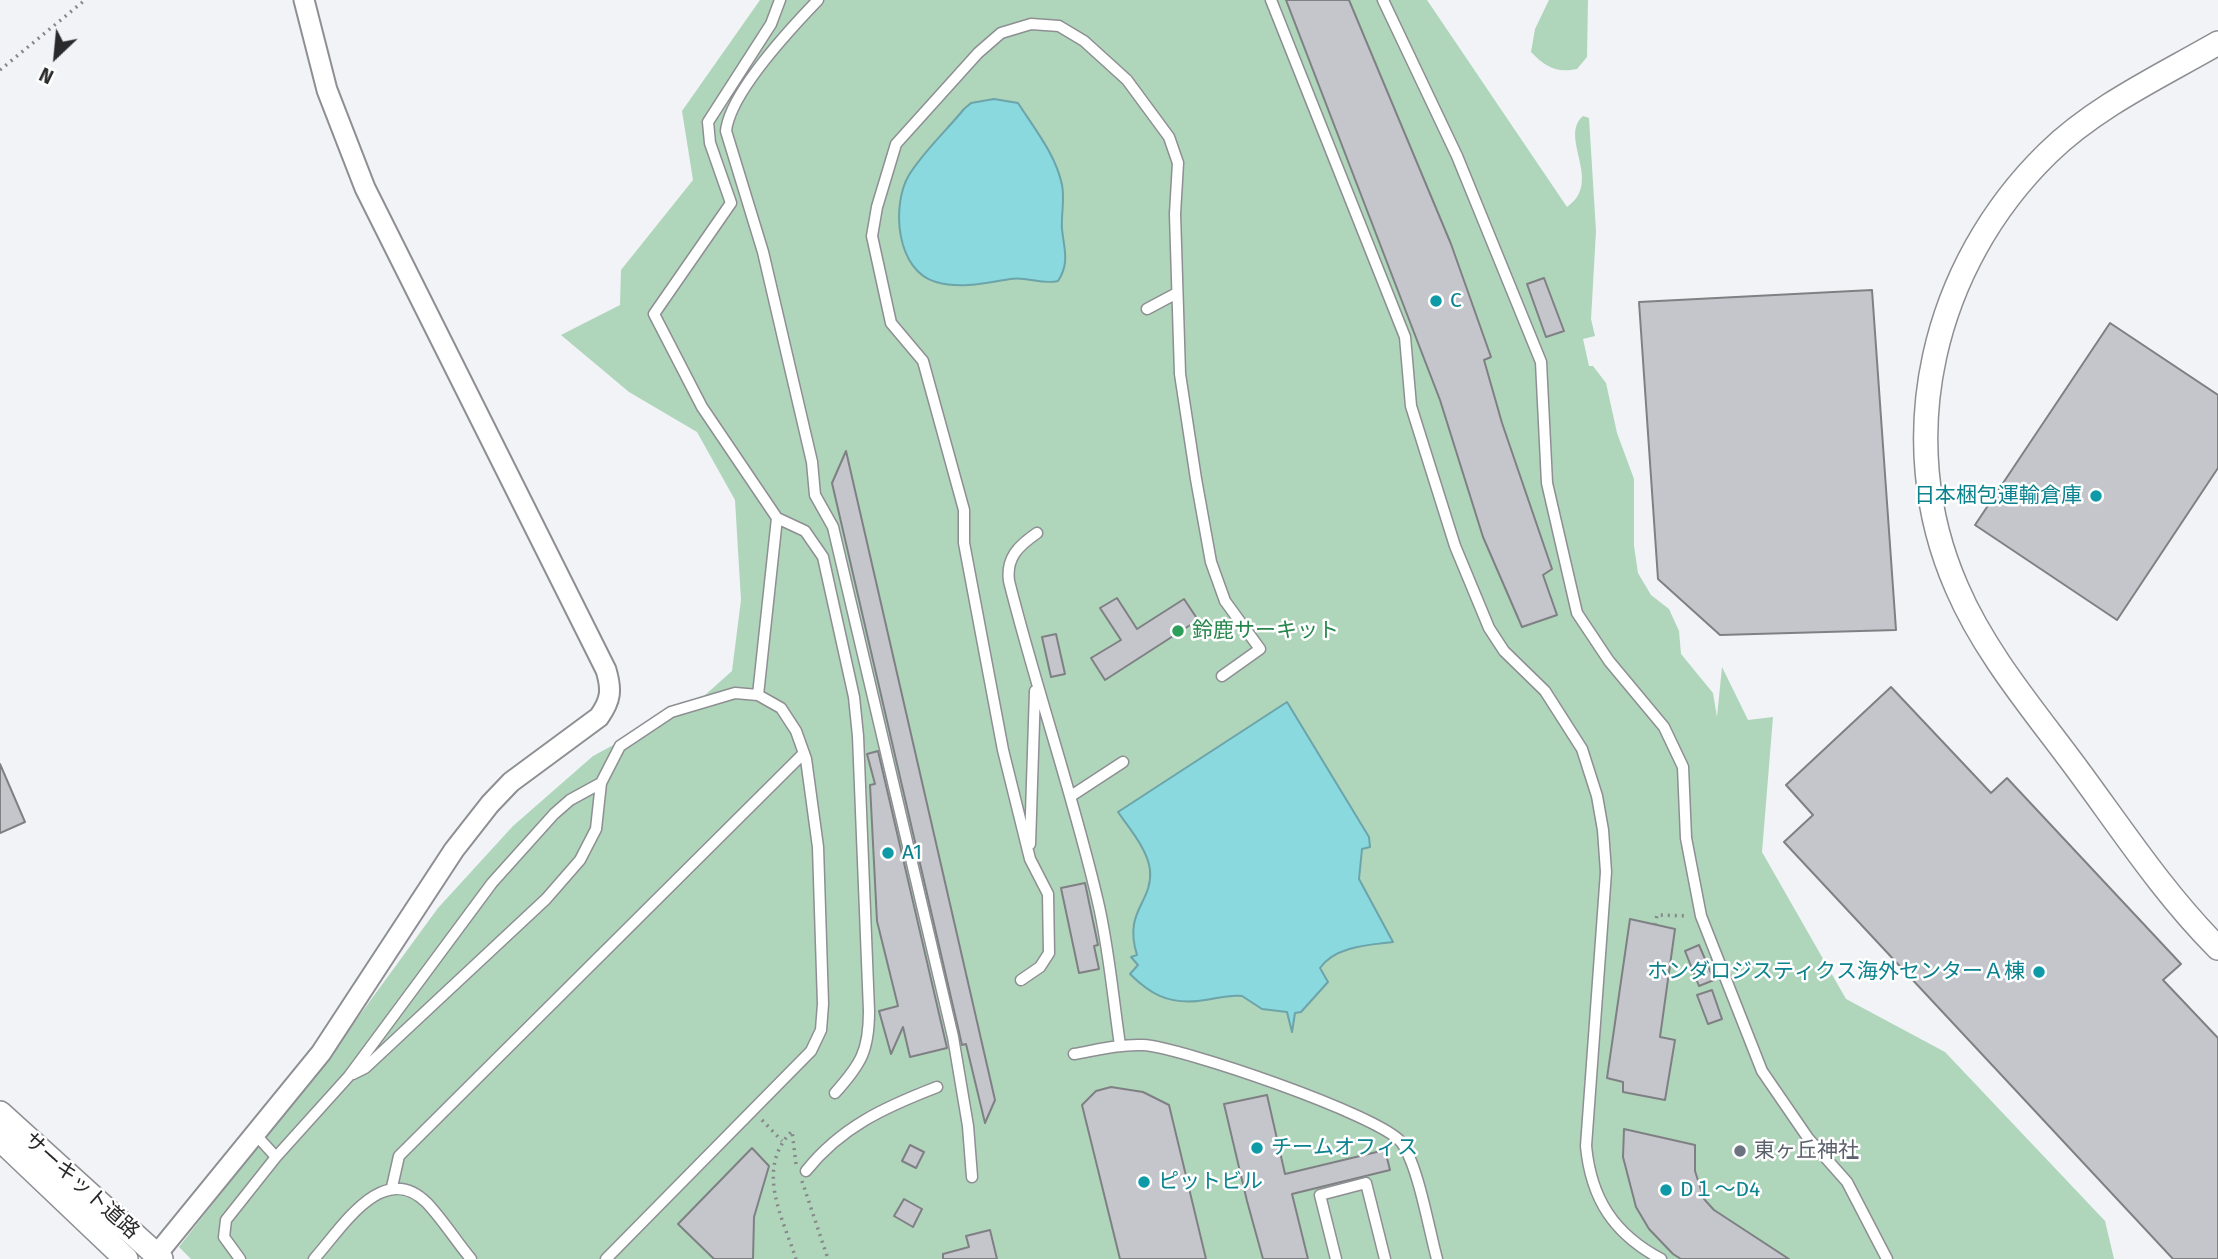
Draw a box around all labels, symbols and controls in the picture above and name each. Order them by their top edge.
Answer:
north arrow [21,21,91,91]
text: N [36,62,57,88]
place label: C [1450,288,1462,314]
marker: C [1428,293,1444,309]
place label: 日本梱包運輸倉庫 [1914,483,2082,509]
marker: 日本梱包運輸倉庫 [2088,488,2104,504]
place label: 鈴鹿サーキット [1192,618,1339,644]
marker: 鈴鹿サーキット [1170,623,1186,639]
place label: A1 [902,840,922,866]
marker: A1 [880,845,896,861]
place label: ホンダロジスティクス海外センターＡ棟 [1647,959,2025,985]
marker: ホンダロジスティクス海外センターＡ棟 [2031,964,2047,980]
street label: サーキット道路 [18,1127,144,1245]
place label: チームオフィス [1271,1135,1418,1161]
place label: 東ヶ丘神社 [1754,1138,1859,1164]
marker: チームオフィス [1249,1140,1265,1156]
marker: 東ヶ丘神社 [1732,1143,1748,1159]
place label: ピットビル [1158,1169,1263,1195]
marker: ピットビル [1136,1174,1152,1190]
place label: D１～D4 [1680,1177,1760,1203]
marker: D１～D4 [1658,1182,1674,1198]

